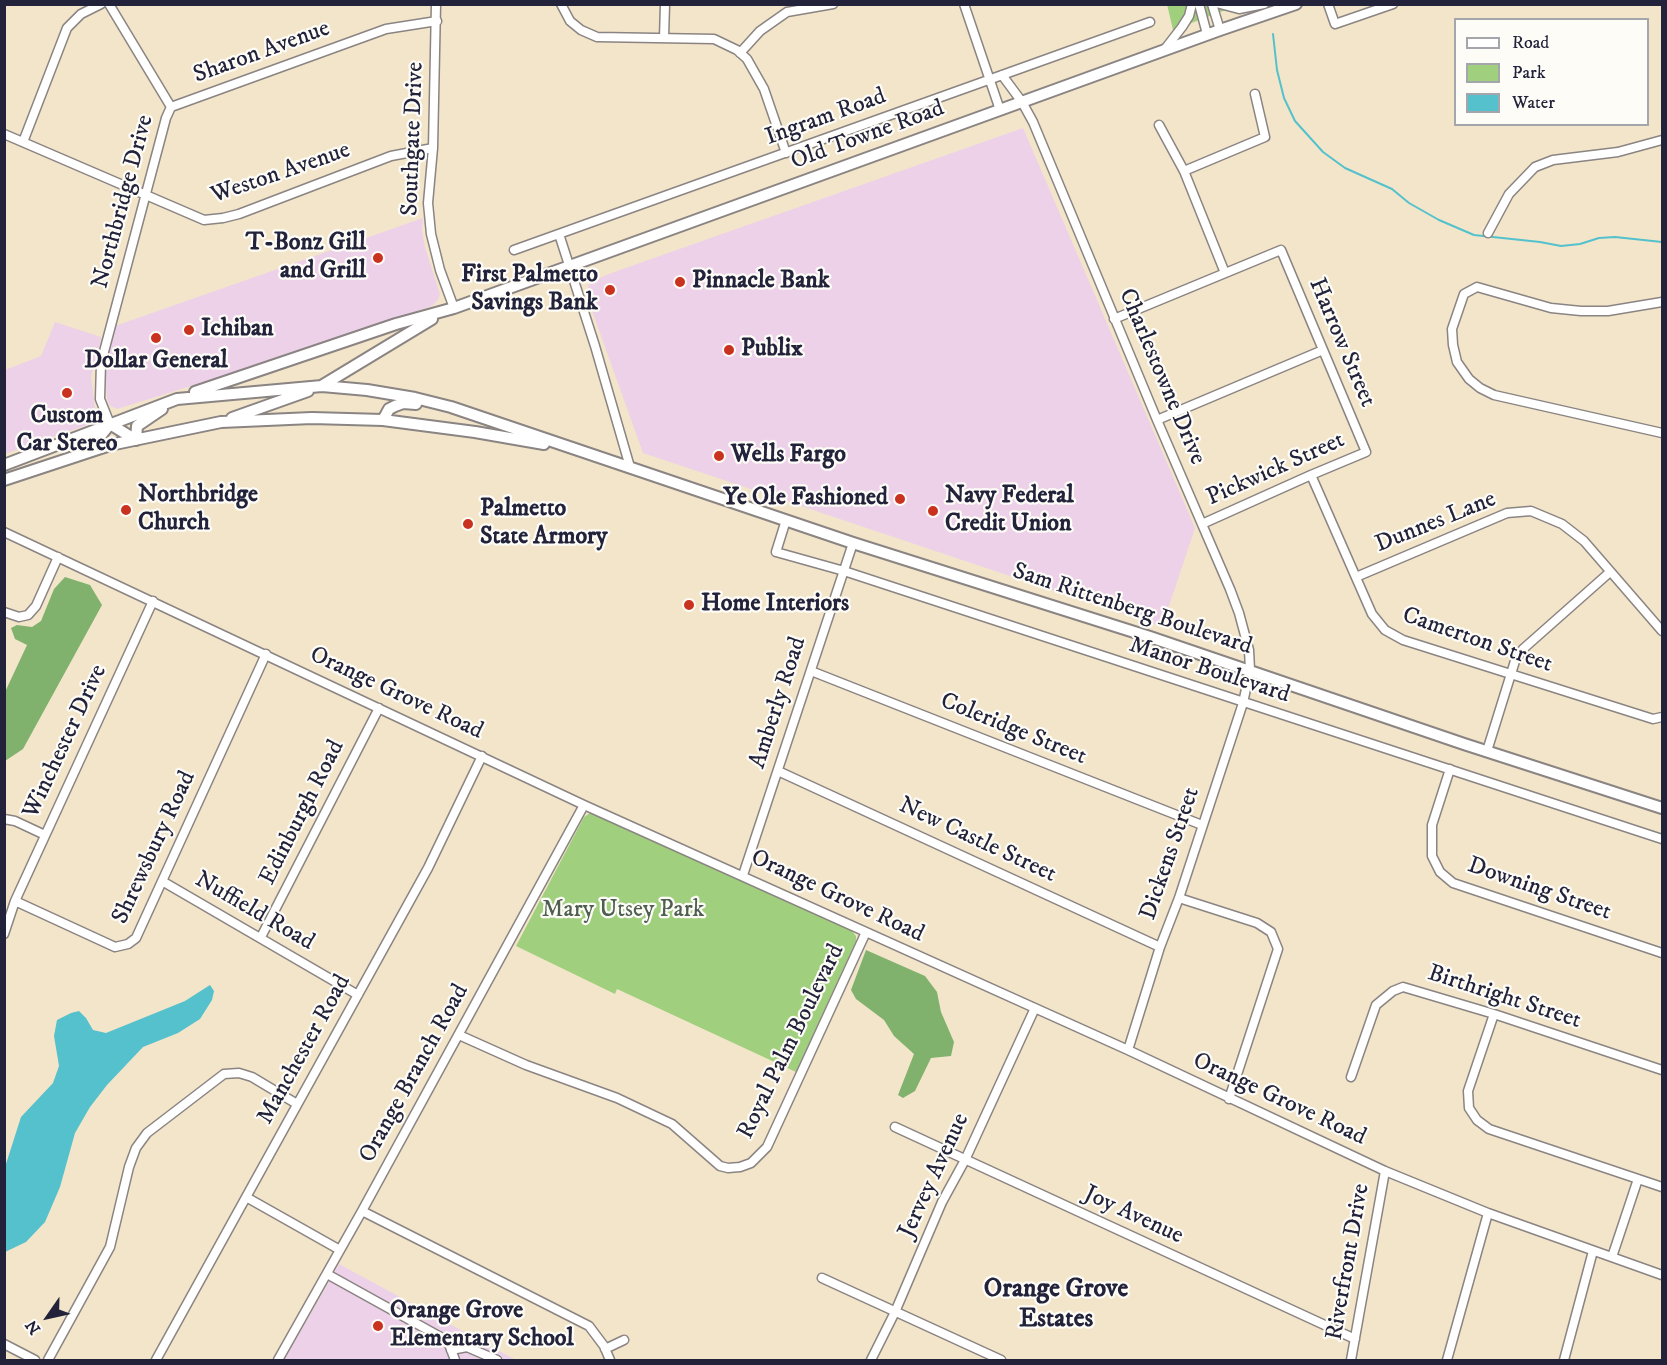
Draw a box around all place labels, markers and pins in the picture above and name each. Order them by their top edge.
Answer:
place label: T-Bonz Gill and Grill [246,230,366,286]
marker: T-Bonz Gill and Grill [371,251,385,265]
place label: First Palmetto Savings Bank [461,262,598,318]
place label: Pinnacle Bank [692,268,830,296]
marker: Pinnacle Bank [673,275,687,289]
marker: First Palmetto Savings Bank [603,283,617,297]
place label: Ichiban [201,316,274,344]
marker: Ichiban [182,323,196,337]
marker: Dollar General [149,331,163,345]
place label: Publix [741,336,803,364]
marker: Publix [722,343,736,357]
place label: Dollar General [84,348,228,376]
marker: Custom Car Stereo [60,386,74,400]
place label: Custom Car Stereo [17,403,117,459]
place label: Wells Fargo [731,442,846,470]
marker: Wells Fargo [712,449,726,463]
place label: Northbridge Church [138,482,258,538]
place label: Navy Federal Credit Union [945,483,1074,539]
place label: Ye Ole Fashioned [723,485,888,513]
marker: Ye Ole Fashioned [893,492,907,506]
place label: Palmetto State Armory [480,496,607,552]
marker: Northbridge Church [119,503,133,517]
marker: Navy Federal Credit Union [926,504,940,518]
marker: Palmetto State Armory [461,517,475,531]
place label: Home Interiors [701,591,849,619]
marker: Home Interiors [682,598,696,612]
place label: Orange Grove Elementary School [390,1298,574,1354]
marker: Orange Grove Elementary School [371,1319,385,1333]

